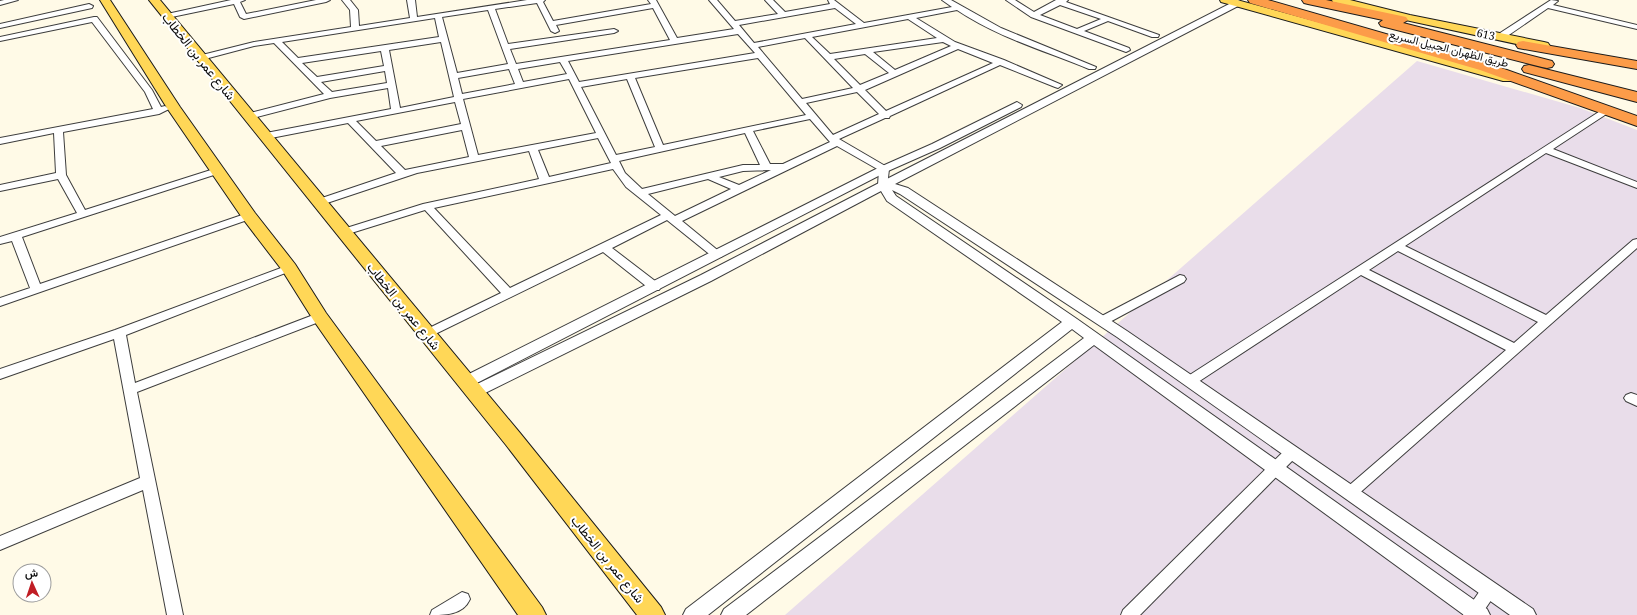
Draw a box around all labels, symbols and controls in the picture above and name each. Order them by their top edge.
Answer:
street label: شارع عمر بن الخطاب [157,8,240,104]
street label: 613 [1475,25,1497,43]
street label: طريق الظهران الجبيل السريع [1387,26,1510,71]
street label: شارع عمر بن الخطاب [362,258,445,354]
street label: شارع عمر بن الخطاب [566,511,649,607]
north arrow [12,563,52,603]
text: ش [24,565,38,580]

